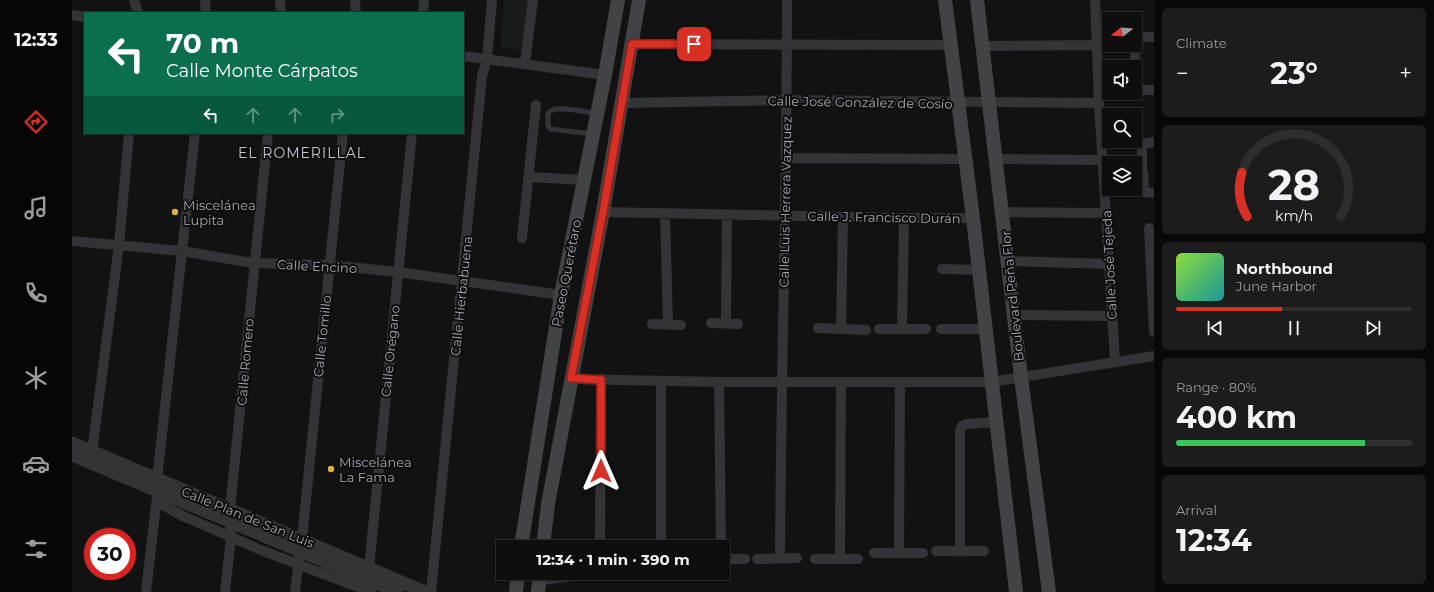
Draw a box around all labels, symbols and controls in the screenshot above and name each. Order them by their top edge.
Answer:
north arrow [1102,12,1142,52]
map controls [1102,12,1142,196]
text: 70 m [166,26,239,60]
pin [677,27,711,61]
icon: left [100,28,152,80]
text: 12:33 [14,29,58,51]
icon: arrive [683,33,705,55]
text: Climate [1176,35,1227,51]
text: 23° [1270,55,1318,92]
text: Calle Monte Cárpatos [166,60,358,82]
button: sound [1102,60,1142,100]
text: − [1176,60,1189,87]
text: + [1399,60,1412,87]
street label: Calle José González de Cosío [767,92,953,112]
icon: left [200,104,222,126]
icon: ahead [242,104,264,126]
icon: ahead [284,104,306,126]
icon: right [326,104,348,126]
icon: directions [22,108,50,136]
button: search [1102,108,1142,148]
street label: Calle Luis Herrera Vazquez [776,116,794,288]
district label: EL ROMERILLAL [238,144,366,162]
button: layers [1102,156,1142,196]
text: 28 [1268,160,1320,210]
icon: music [22,194,50,222]
place label: Miscelánea Lupita [183,197,256,228]
marker: Miscelánea Lupita [170,207,180,217]
text: km/h [1275,207,1313,225]
street label: Calle J. Francisco Durán [807,208,961,226]
street label: Calle José Tejeda [1098,210,1120,320]
street label: Paseo Querétaro [548,218,584,328]
street label: Boulevard Peña Flor [997,230,1027,362]
street label: Calle Hierbabuena [447,235,475,357]
street label: Calle Encino [277,256,357,276]
text: Northbound [1236,259,1333,278]
text: June Harbor [1236,278,1317,294]
icon: phone [22,279,50,307]
street label: Calle Tomillo [310,294,334,378]
street label: Calle Orégano [377,304,403,398]
icon: previous [1204,317,1226,339]
icon: pause [1283,317,1305,339]
icon: next [1362,317,1384,339]
street label: Calle Romero [233,318,257,406]
icon: climate [22,364,50,392]
text: Range · 80% [1176,379,1256,395]
text: 400 km [1176,399,1297,436]
icon: car [22,450,50,478]
position arrow [580,450,622,492]
place label: Miscelánea La Fama [339,454,412,485]
marker: Miscelánea La Fama [326,464,336,474]
street label: Calle Plan de San Luis [179,483,317,551]
text: Arrival [1176,502,1217,518]
text: 12:34 [1176,522,1252,559]
speed limit sign: 30 [84,528,136,580]
icon: filters [22,535,50,563]
text: 12:34 · 1 min · 390 m [536,550,690,569]

